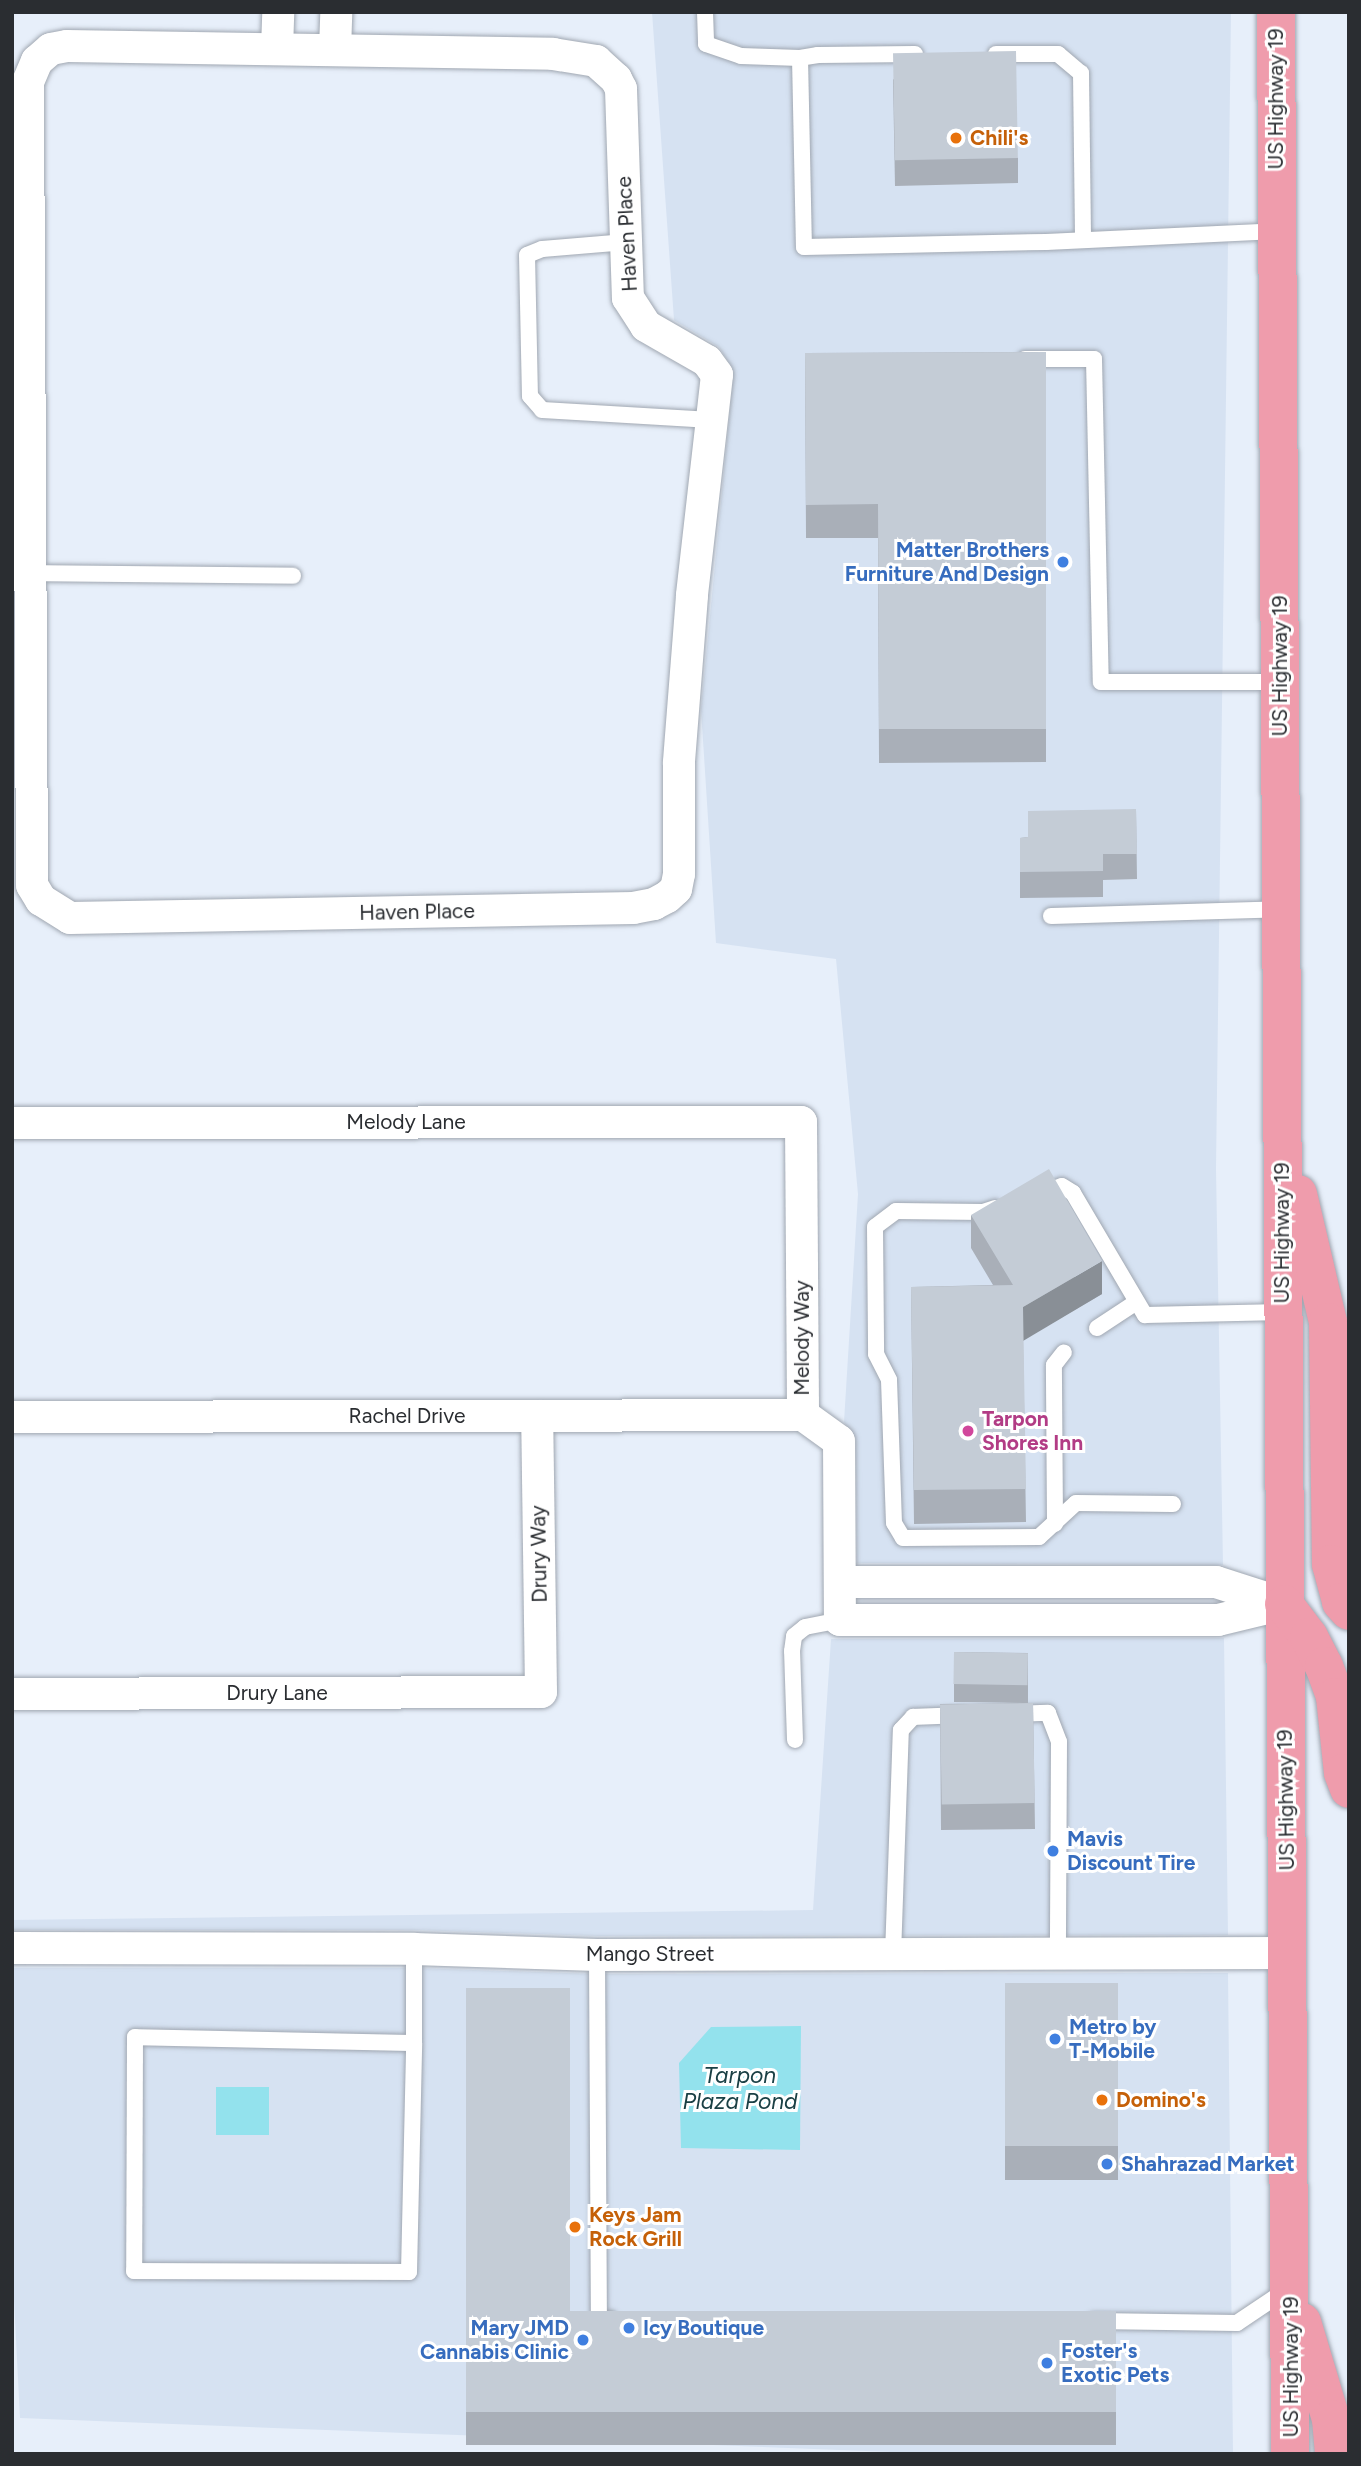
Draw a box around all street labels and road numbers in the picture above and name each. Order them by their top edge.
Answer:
street label: US Highway 19 [1263,28,1289,170]
street label: Haven Place [611,176,643,292]
street label: US Highway 19 [1267,595,1293,737]
street label: Haven Place [359,898,475,926]
street label: Melody Lane [346,1109,466,1135]
street label: US Highway 19 [1269,1162,1295,1304]
street label: Melody Way [789,1280,815,1396]
street label: Rachel Drive [349,1403,465,1429]
street label: Drury Way [526,1505,552,1603]
street label: Drury Lane [226,1680,328,1706]
street label: US Highway 19 [1272,1729,1300,1871]
street label: Mango Street [586,1941,714,1967]
street label: US Highway 19 [1278,2296,1304,2438]

